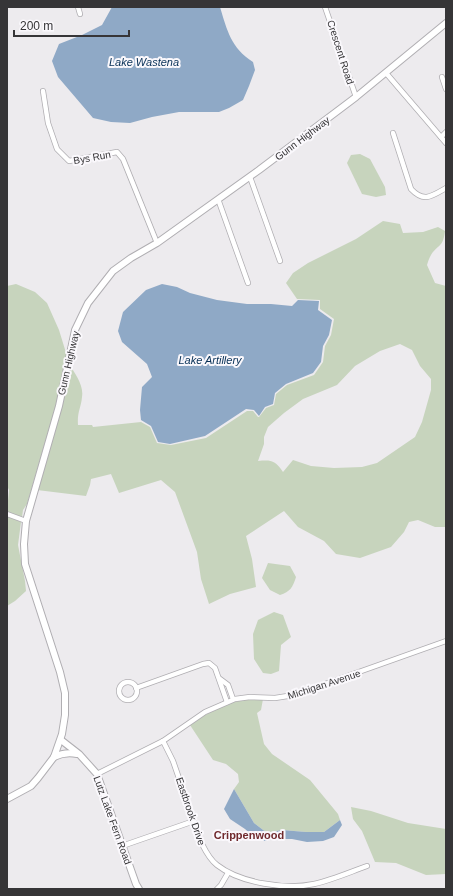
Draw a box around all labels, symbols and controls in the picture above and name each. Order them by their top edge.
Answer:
scale bar [14,12,129,38]
text: 200 m [20,19,53,33]
street label: Crescent Road [325,19,356,86]
water label: Lake Wastena [109,56,179,68]
street label: Gunn Highway [273,114,332,163]
street label: Bys Run [73,149,112,166]
street label: Gunn Highway [56,330,81,396]
water label: Lake Artillery [178,354,243,366]
street label: Michigan Avenue [286,667,362,701]
street label: Lutz Lake Fern Road [91,774,134,866]
street label: Eastbrook Drive [174,776,207,847]
district label: Crippenwood [214,829,284,841]

